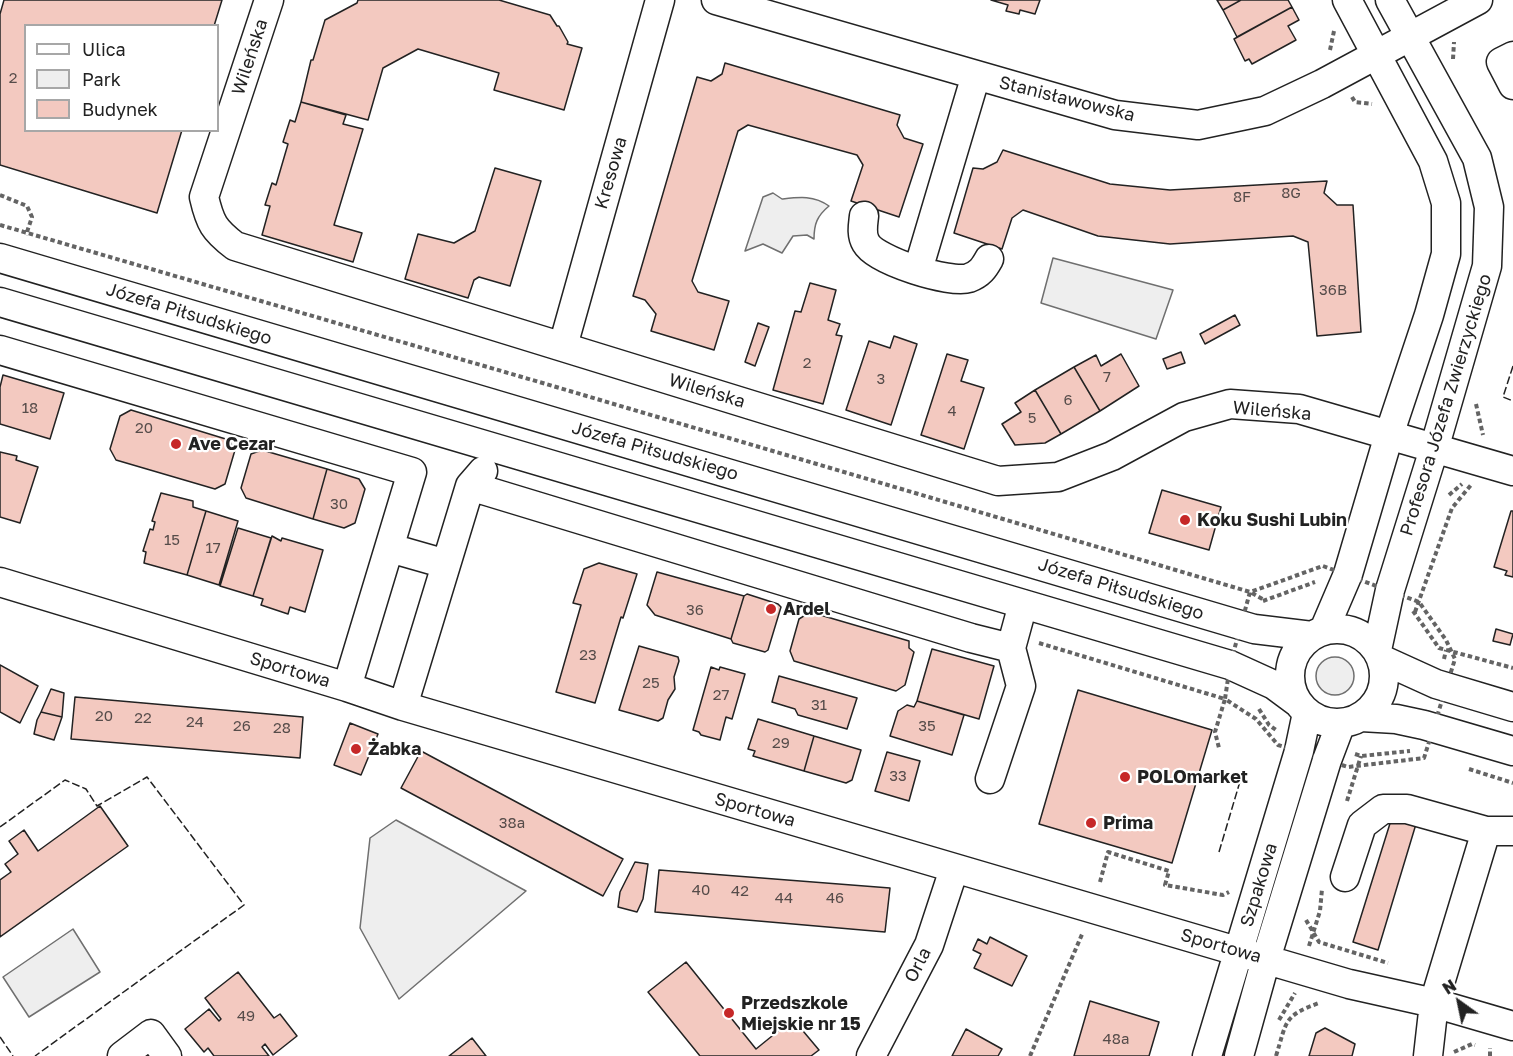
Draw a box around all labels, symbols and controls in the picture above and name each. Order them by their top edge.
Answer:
street label: Wileńska [228,16,272,98]
legend [24,24,219,132]
text: Ulica [82,38,126,60]
text: Park [82,68,121,90]
house number: 2 [9,69,17,87]
street label: Stanisławowska [997,72,1137,126]
text: Budynek [82,98,158,120]
street label: Kresowa [590,134,632,212]
house number: 8G [1281,184,1301,202]
house number: 8F [1233,188,1251,206]
street label: Profesora Józefa Zwierzyckiego [1396,271,1496,539]
street label: Józefa Piłsudskiego [104,279,274,349]
house number: 36B [1319,281,1347,299]
house number: 2 [803,354,811,372]
house number: 7 [1103,368,1111,386]
street label: Wileńska [666,369,748,413]
house number: 3 [877,370,885,388]
house number: 6 [1063,391,1073,409]
street label: Wileńska [1232,397,1312,425]
house number: 18 [22,399,38,417]
house number: 4 [947,402,957,420]
house number: 5 [1028,409,1036,427]
street label: Józefa Piłsudskiego [569,417,741,485]
house number: 20 [135,419,153,437]
place label: Ave Cezar [188,433,275,455]
marker: Ave Cezar [169,437,183,451]
house number: 30 [330,495,348,513]
place label: Koku Sushi Lubin [1197,509,1347,531]
marker: Koku Sushi Lubin [1178,513,1192,527]
house number: 15 [164,531,180,549]
house number: 17 [205,539,221,557]
street label: Józefa Piłsudskiego [1036,554,1206,624]
place label: Ardel [783,598,830,620]
house number: 36 [686,601,704,619]
marker: Ardel [764,602,778,616]
house number: 23 [579,646,597,664]
street label: Sportowa [247,648,333,692]
house number: 25 [642,674,660,692]
house number: 27 [713,686,729,704]
house number: 31 [811,696,827,714]
house number: 20 [95,707,113,725]
house number: 22 [134,709,152,727]
house number: 24 [186,713,204,731]
house number: 26 [233,717,251,735]
house number: 35 [918,717,936,735]
house number: 28 [273,719,291,737]
house number: 29 [772,734,790,752]
place label: Żabka [368,738,422,760]
marker: Żabka [349,742,363,756]
place label: POLOmarket [1137,766,1248,788]
house number: 33 [889,767,907,785]
marker: POLOmarket [1118,770,1132,784]
street label: Sportowa [712,788,798,832]
place label: Prima [1103,812,1153,834]
house number: 38a [499,814,525,832]
marker: Prima [1084,816,1098,830]
street label: Szpakowa [1236,840,1282,930]
house number: 40 [692,881,710,899]
house number: 42 [731,882,749,900]
house number: 44 [775,889,793,907]
house number: 46 [826,889,844,907]
street label: Sportowa [1178,924,1264,968]
street label: Orla [900,944,936,986]
north arrow [1429,972,1489,1032]
text: N [1439,975,1460,999]
place label: Przedszkole Miejskie nr 15 [741,992,861,1034]
marker: Przedszkole Miejskie nr 15 [722,1006,736,1020]
house number: 49 [237,1007,255,1025]
house number: 48a [1103,1030,1129,1048]

